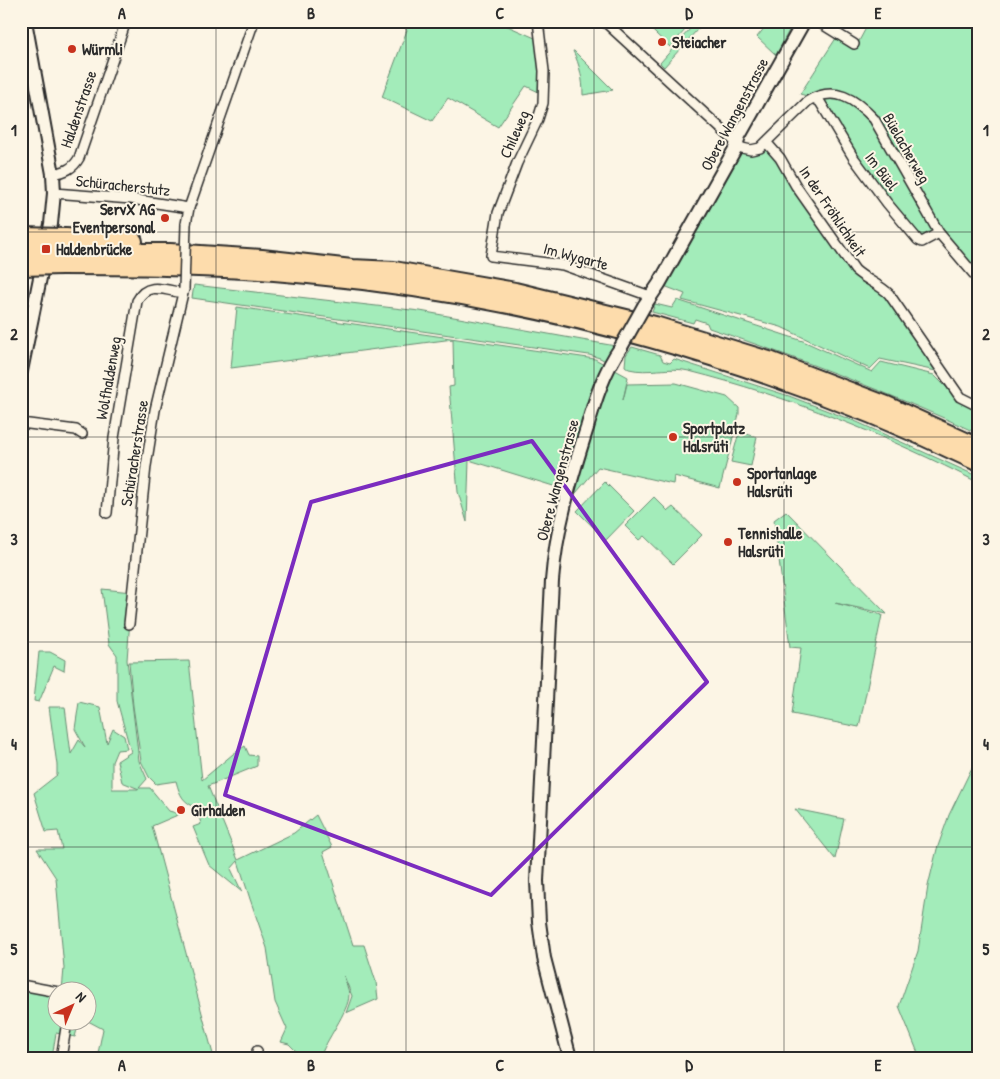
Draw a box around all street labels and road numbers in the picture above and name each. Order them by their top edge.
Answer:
street label: Obere Wangenstrasse [695,53,773,174]
street label: Haldenstrasse [54,67,102,151]
street label: Chileweg [494,106,534,162]
street label: Büelacherweg [878,109,936,187]
street label: Im Büel [860,147,904,196]
street label: In der Fröhlichkeit [794,161,872,261]
street label: Schüracherstutz [75,169,172,201]
street label: Im Wygarte [541,237,612,275]
street label: Wolfhaldenweg [90,335,126,421]
street label: Schüracherstrasse [115,398,153,508]
street label: Obere Wangenstrasse [530,416,584,543]

